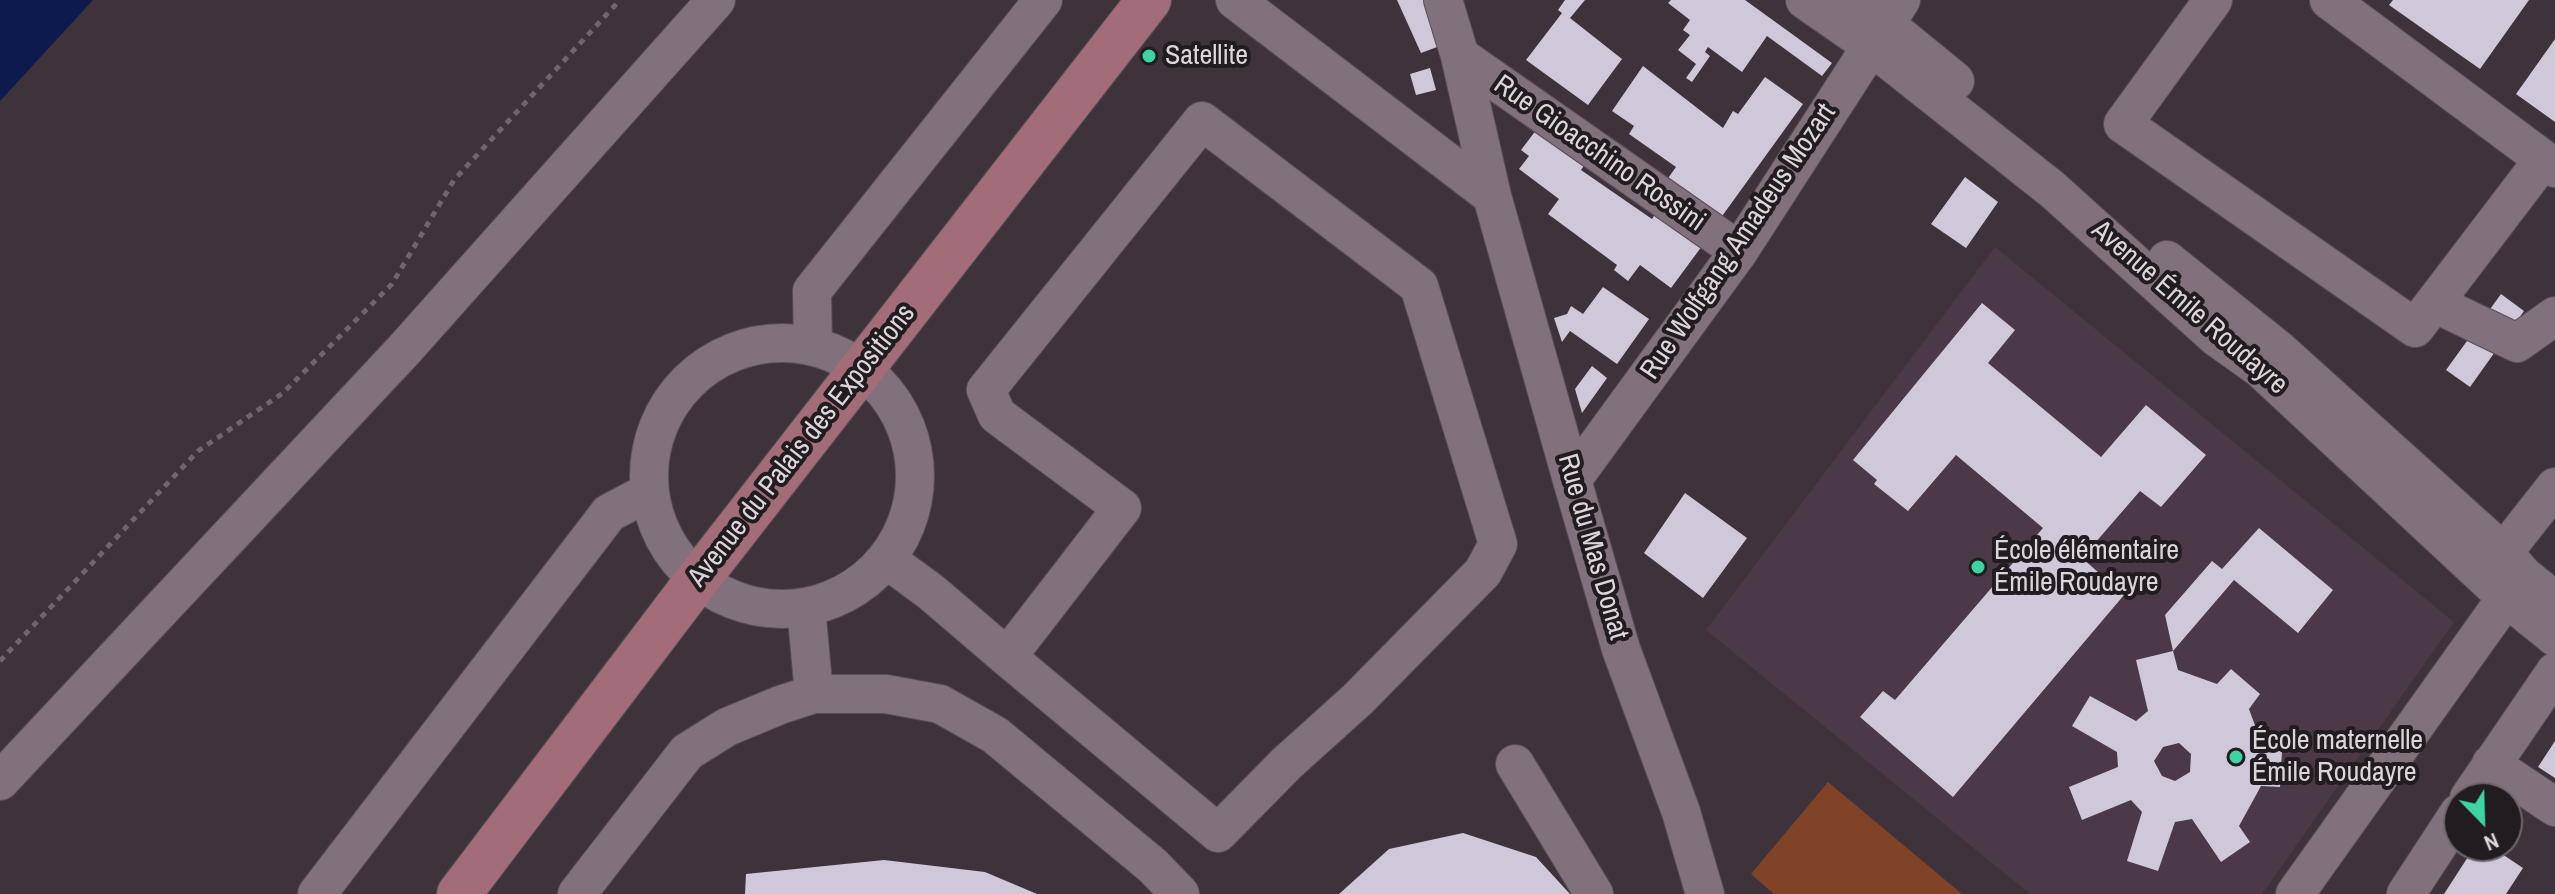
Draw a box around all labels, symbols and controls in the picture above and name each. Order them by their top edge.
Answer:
place label: Satellite [1165,39,1248,73]
marker: Satellite [1140,47,1158,65]
street label: Rue Gioacchino Rossini [1487,68,1711,240]
street label: Rue Wolfgang Amadeus Mozart [1634,98,1844,386]
street label: Avenue Émile Roudayre [2084,214,2294,402]
street label: Avenue du Palais des Expositions [681,298,923,594]
street label: Rue du Mas Donat [1549,450,1635,644]
place label: École élémentaire Émile Roudayre [1994,534,2179,600]
marker: École élémentaire Émile Roudayre [1969,558,1987,576]
place label: École maternelle Émile Roudayre [2252,724,2423,790]
marker: École maternelle Émile Roudayre [2227,748,2245,766]
north arrow [2443,782,2523,862]
text: N [2480,826,2503,859]

